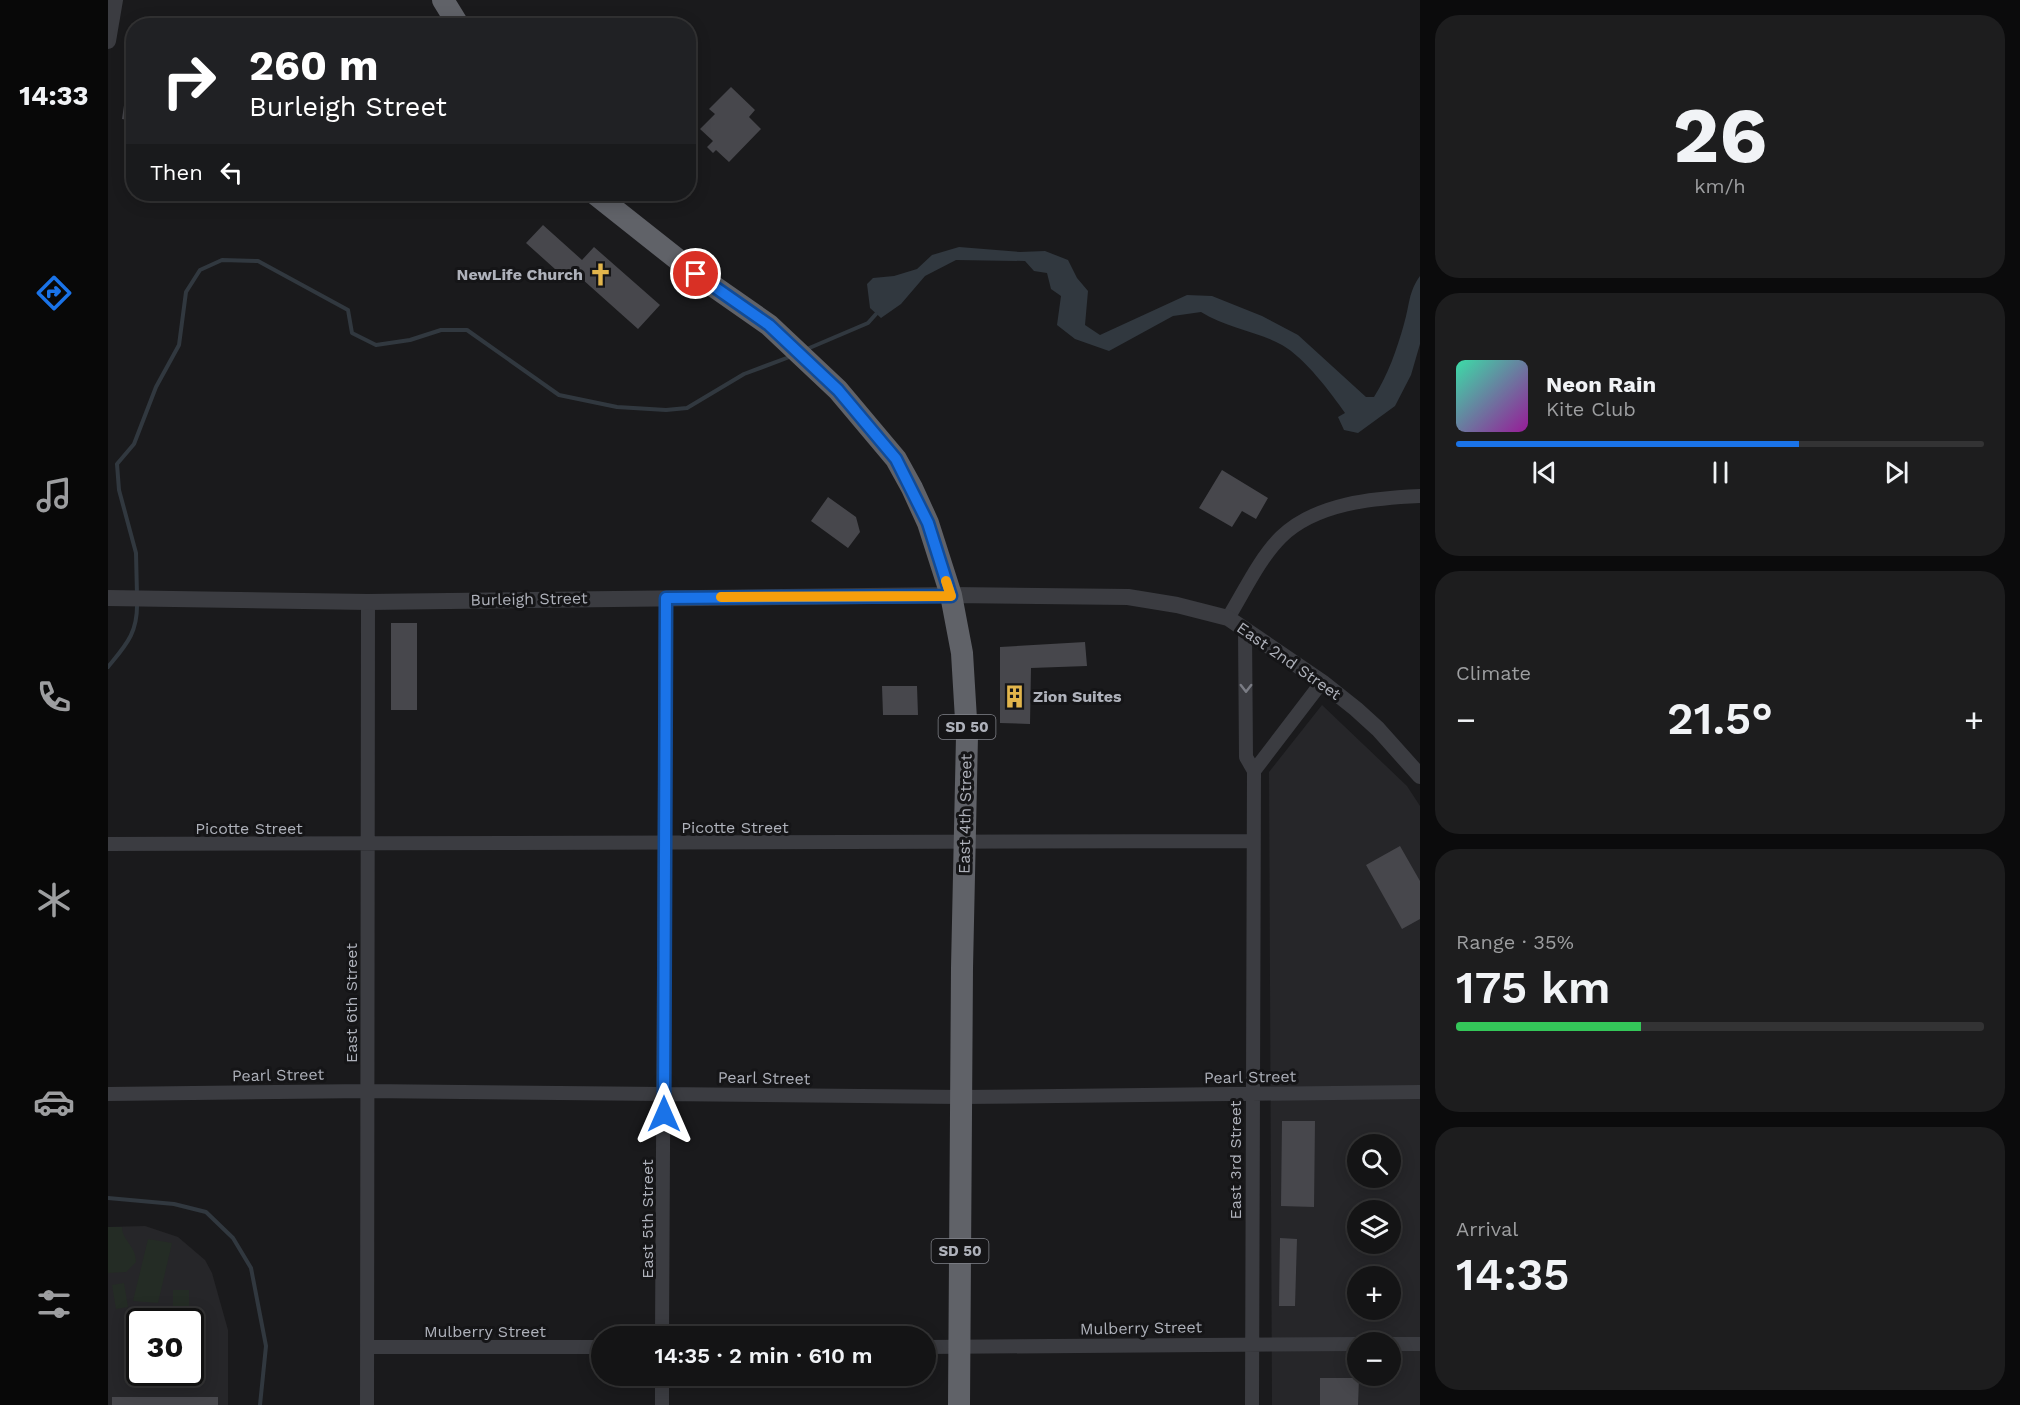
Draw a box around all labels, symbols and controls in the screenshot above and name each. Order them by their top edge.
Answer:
text: 260 m [249,41,379,90]
icon: right [150,42,228,120]
text: 14:33 [19,80,89,112]
text: 26 [1673,89,1767,181]
text: Burleigh Street [249,91,447,123]
icon: left [215,156,248,189]
text: Then [150,160,203,185]
text: km/h [1694,174,1746,198]
pin [670,248,721,299]
icon: arrive [679,257,712,290]
church icon: NewLife Church [588,261,614,287]
place label: NewLife Church [457,265,583,284]
icon: directions [33,272,75,314]
text: Neon Rain [1546,372,1656,397]
text: Kite Club [1546,397,1636,421]
icon: previous [1528,456,1561,489]
icon: pause [1704,456,1737,489]
icon: next [1880,456,1913,489]
icon: music [33,474,75,516]
street label: Burleigh Street [470,588,588,610]
street label: East 2nd Street [1233,618,1345,704]
text: Climate [1456,661,1531,685]
icon: phone [33,676,75,718]
building icon: Zion Suites [1002,683,1028,709]
one-way arrow [1240,684,1252,693]
place label: Zion Suites [1033,687,1122,706]
text: 21.5° [1667,692,1773,745]
text: − [1456,700,1476,739]
text: + [1964,700,1984,739]
road number: SD 50 [938,715,996,739]
street label: East 4th Street [954,754,976,874]
street label: Picotte Street [681,818,789,837]
street label: Picotte Street [195,819,303,838]
icon: climate [33,879,75,921]
text: Range · 35% [1456,930,1574,954]
street label: East 6th Street [342,943,361,1063]
text: 175 km [1456,961,1611,1014]
street label: Pearl Street [232,1065,325,1085]
street label: Pearl Street [1204,1067,1297,1087]
street label: Pearl Street [718,1068,811,1088]
icon: car [33,1081,75,1123]
position arrow [632,1082,696,1146]
street label: East 3rd Street [1226,1100,1245,1220]
map controls [1347,1134,1401,1386]
button: search [1347,1134,1401,1188]
street label: East 5th Street [638,1159,657,1279]
button: layers [1347,1200,1401,1254]
text: Arrival [1456,1217,1518,1241]
road number: SD 50 [932,1239,988,1263]
text: 14:35 [1456,1248,1569,1301]
button: + [1347,1266,1401,1320]
icon: filters [33,1283,75,1325]
speed limit sign: 30 [126,1308,204,1386]
street label: Mulberry Street [1080,1317,1202,1339]
street label: Mulberry Street [424,1322,546,1341]
button: − [1347,1332,1401,1386]
text: 14:35 · 2 min · 610 m [655,1343,872,1368]

